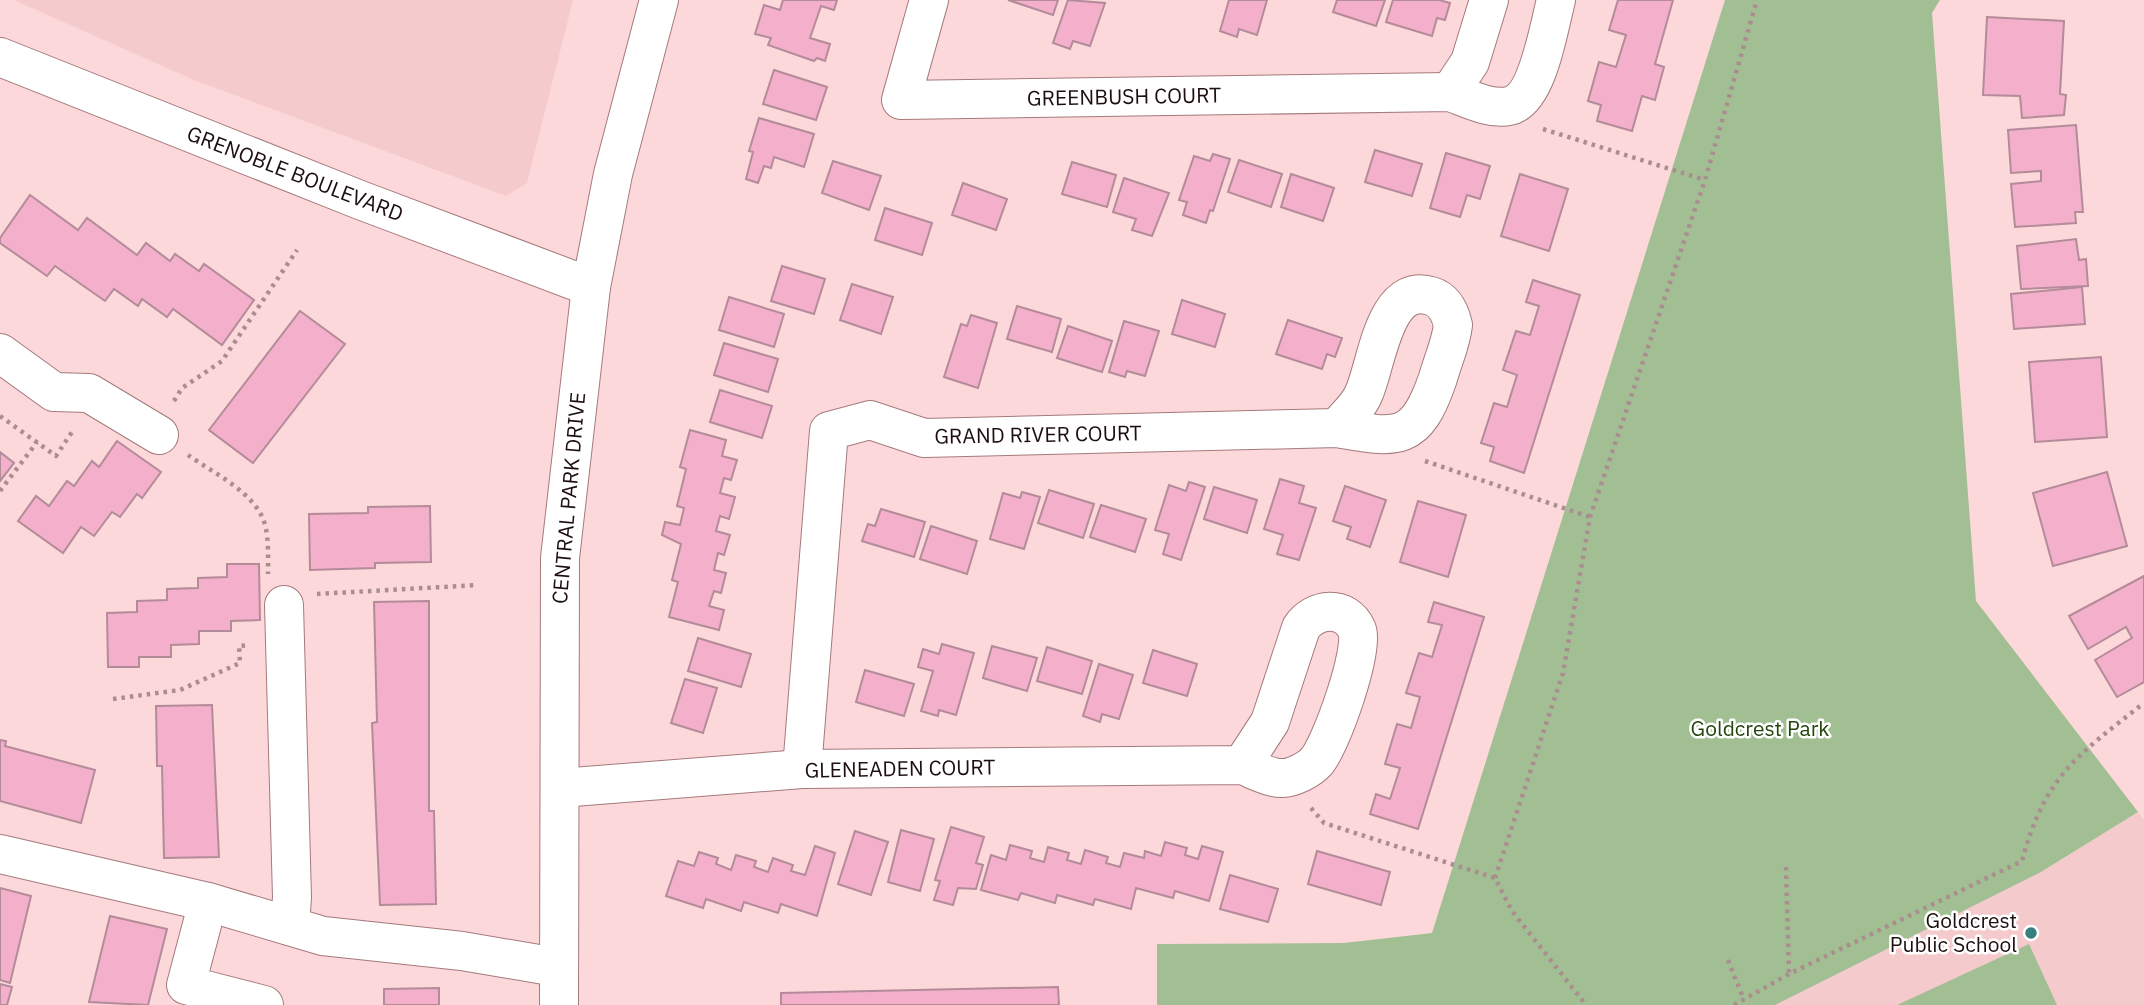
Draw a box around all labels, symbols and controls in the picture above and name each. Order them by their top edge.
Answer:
street label: GREENBUSH COURT [1027,80,1221,112]
street label: GRENOBLE BOULEVARD [183,119,408,227]
street label: CENTRAL PARK DRIVE [545,391,591,605]
street label: GRAND RIVER COURT [934,418,1142,450]
park label: Goldcrest Park [1691,714,1829,742]
street label: GLENEADEN COURT [804,752,996,784]
place label: Goldcrest Public School [1890,906,2017,958]
marker: Goldcrest Public School [2023,925,2039,941]

